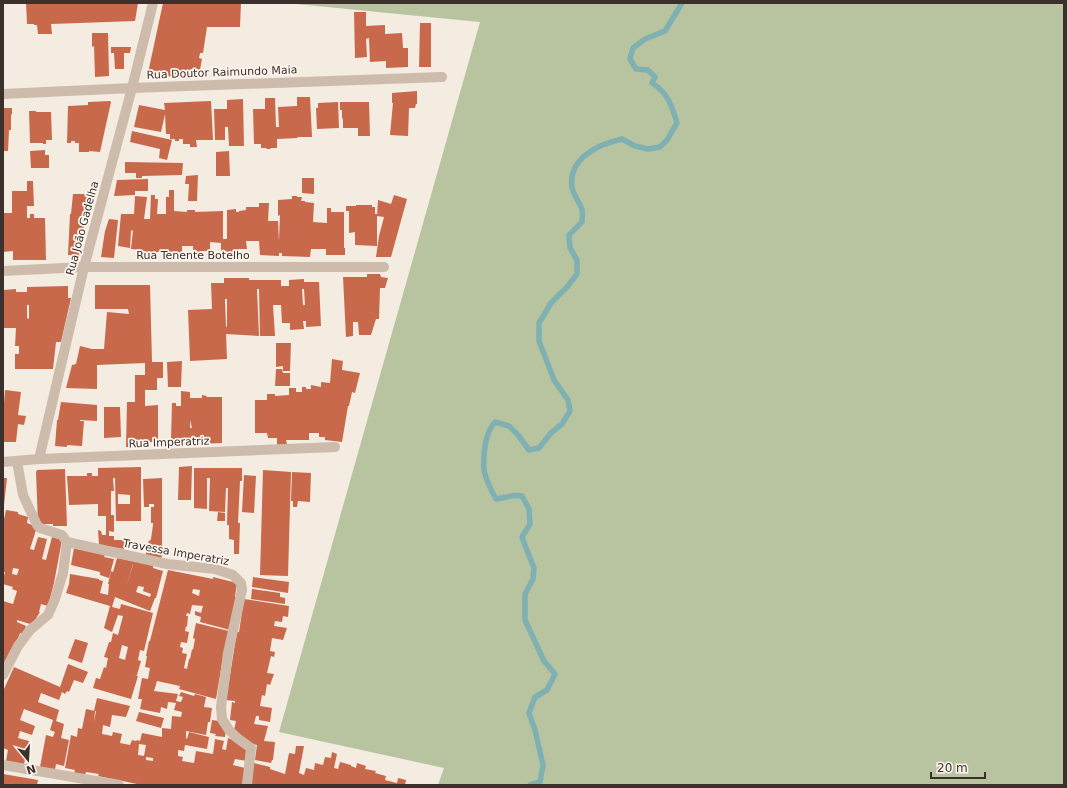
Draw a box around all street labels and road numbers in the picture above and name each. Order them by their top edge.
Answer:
street label: Rua Doutor Raimundo Maia [146,63,298,82]
street label: Rua João Gadelha [64,180,101,277]
street label: Rua Tenente Botelho [136,249,250,262]
street label: Rua Imperatriz [128,435,210,450]
street label: Travessa Imperatriz [121,537,230,568]

